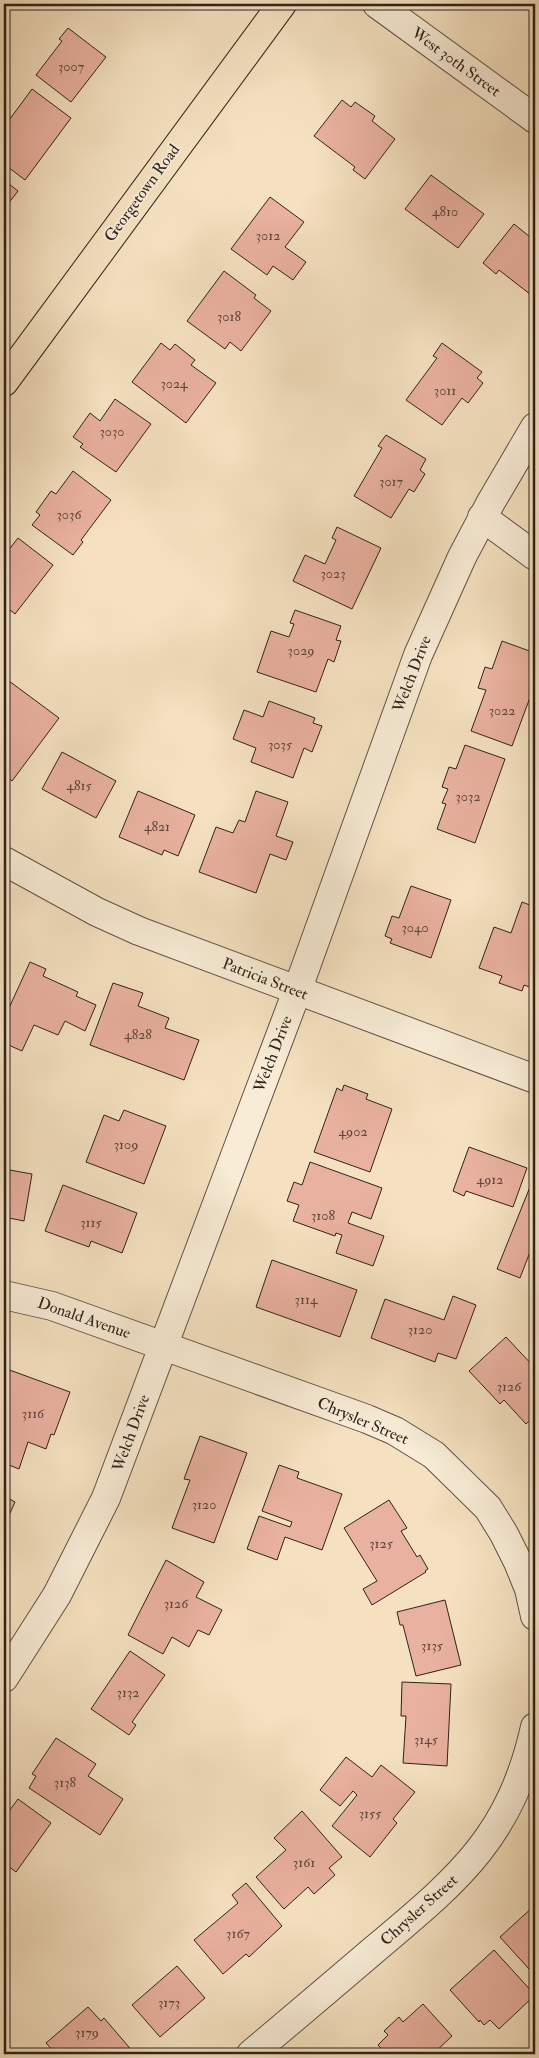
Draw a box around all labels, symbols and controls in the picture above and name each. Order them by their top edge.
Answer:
street label: West 30th Street [407,22,505,101]
house number: 3007 [58,58,85,75]
street label: Georgetown Road [100,140,184,246]
house number: 4810 [432,203,458,220]
house number: 3012 [256,227,280,244]
house number: 3018 [217,308,241,325]
house number: 3024 [160,375,189,392]
house number: 3011 [434,382,456,399]
house number: 3030 [99,423,125,440]
house number: 3017 [379,473,404,490]
house number: 3036 [57,506,82,523]
house number: 3023 [320,565,346,582]
street label: Welch Drive [388,633,436,716]
house number: 3029 [288,642,314,659]
house number: 3022 [489,702,515,719]
house number: 3035 [268,736,293,753]
house number: 4815 [66,777,92,794]
house number: 3032 [455,788,481,805]
house number: 4821 [144,818,170,835]
house number: 3040 [401,919,429,936]
street label: Patricia Street [219,954,311,1004]
street label: Welch Drive [249,1013,297,1096]
house number: 4828 [124,1026,152,1043]
house number: 4902 [339,1123,368,1140]
house number: 3109 [114,1136,138,1153]
house number: 4912 [477,1171,503,1188]
house number: 3108 [311,1207,335,1224]
house number: 3115 [80,1214,103,1231]
house number: 3114 [295,1291,319,1308]
street label: Donald Avenue [35,1293,133,1343]
house number: 3120 [408,1321,432,1338]
house number: 3126 [497,1378,522,1395]
street label: Welch Drive [108,1392,154,1475]
street label: Chrysler Street [314,1393,412,1449]
house number: 3116 [22,1405,45,1422]
house number: 3120 [192,1496,216,1513]
house number: 3125 [369,1535,394,1552]
house number: 3126 [164,1595,189,1612]
house number: 3135 [421,1637,444,1654]
house number: 3132 [117,1684,139,1701]
house number: 3145 [414,1731,439,1748]
house number: 3138 [54,1774,77,1791]
house number: 3155 [359,1805,382,1822]
house number: 3161 [293,1854,315,1871]
street label: Chrysler Street [376,1870,462,1950]
house number: 3167 [226,1925,250,1942]
house number: 3173 [158,1994,180,2011]
house number: 3179 [75,2024,99,2041]

